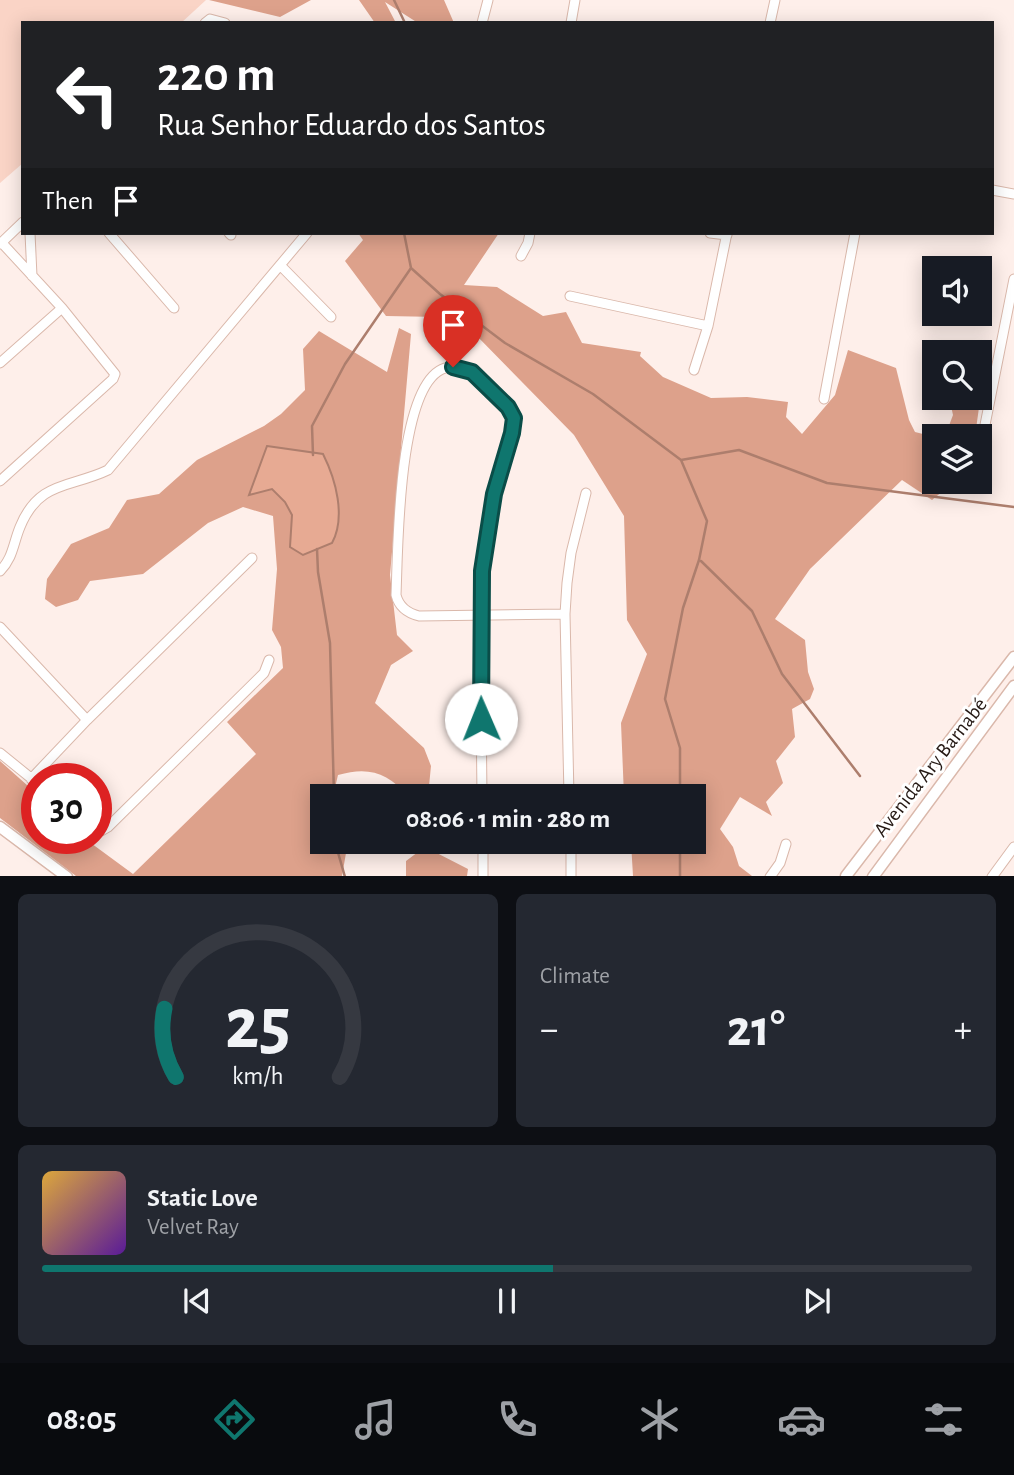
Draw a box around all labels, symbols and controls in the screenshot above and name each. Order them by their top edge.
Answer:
icon: left [42,49,133,140]
text: 220 m [157,51,276,100]
text: Rua Senhor Eduardo dos Santos [157,109,546,141]
icon: arrive [107,182,145,220]
text: Then [42,188,93,214]
map controls [922,256,992,494]
button: sound [922,256,992,326]
pin [423,295,483,367]
icon: arrive [434,306,472,344]
button: search [922,340,992,410]
button: layers [922,424,992,494]
position arrow [444,682,518,756]
street label: Avenida Ary Barnabé [870,694,991,841]
speed limit sign: 30 [21,763,112,854]
text: 08:06 · 1 min · 280 m [406,806,610,832]
text: Climate [540,965,610,988]
text: 25 [225,989,291,1062]
text: 21° [727,1003,785,1055]
text: − [540,1011,558,1049]
text: + [954,1011,972,1049]
text: km/h [232,1063,284,1088]
text: Static Love [147,1185,258,1211]
text: Velvet Ray [147,1216,239,1239]
icon: previous [178,1282,216,1320]
icon: pause [488,1282,526,1320]
icon: next [798,1282,836,1320]
icon: directions [210,1395,259,1444]
icon: music [351,1395,400,1444]
icon: phone [493,1395,542,1444]
icon: climate [635,1395,684,1444]
icon: car [777,1395,826,1444]
icon: filters [919,1395,968,1444]
text: 08:05 [46,1403,117,1435]

